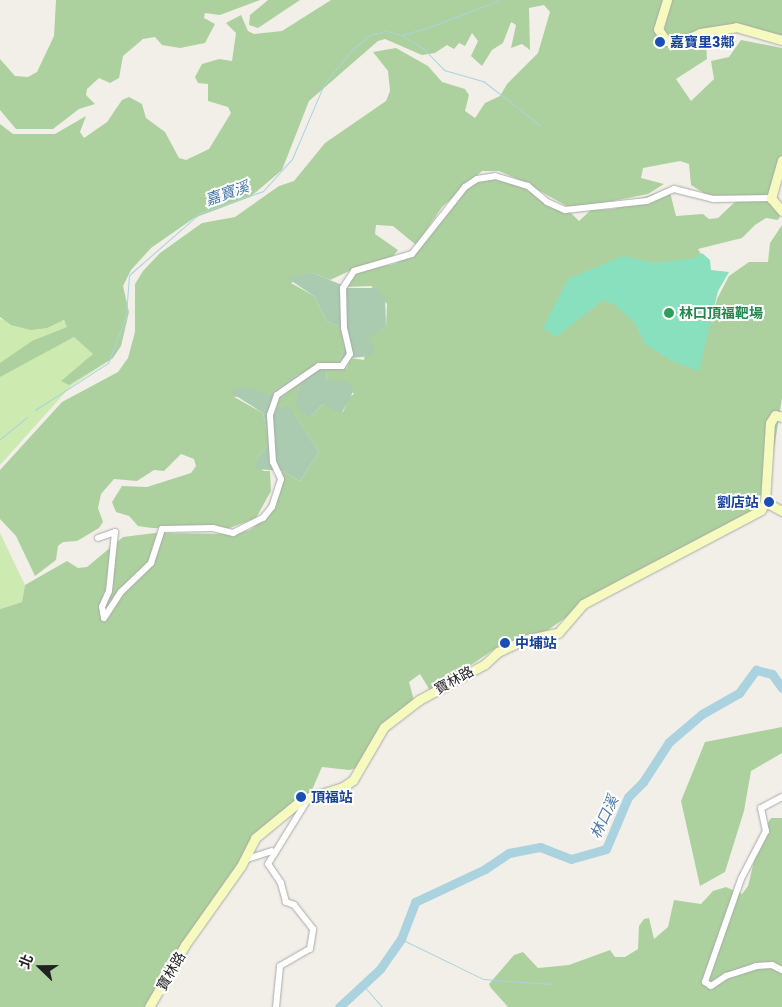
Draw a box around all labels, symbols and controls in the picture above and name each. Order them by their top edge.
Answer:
place label: 嘉寶里3鄰 [670,34,734,50]
marker: 嘉寶里3鄰 [654,36,666,48]
water label: 嘉寶溪 [203,177,251,209]
place label: 林口頂福靶場 [679,305,763,321]
marker: 林口頂福靶場 [663,307,675,319]
place label: 劉店站 [717,494,759,510]
marker: 劉店站 [763,496,775,508]
place label: 中埔站 [515,635,557,651]
marker: 中埔站 [499,637,511,649]
street label: 寶林路 [432,662,476,698]
place label: 頂福站 [311,789,353,805]
marker: 頂福站 [295,791,307,803]
water label: 林口溪 [586,793,622,841]
north arrow [15,942,65,992]
street label: 寶林路 [153,949,189,993]
text: 北 [14,951,38,972]

